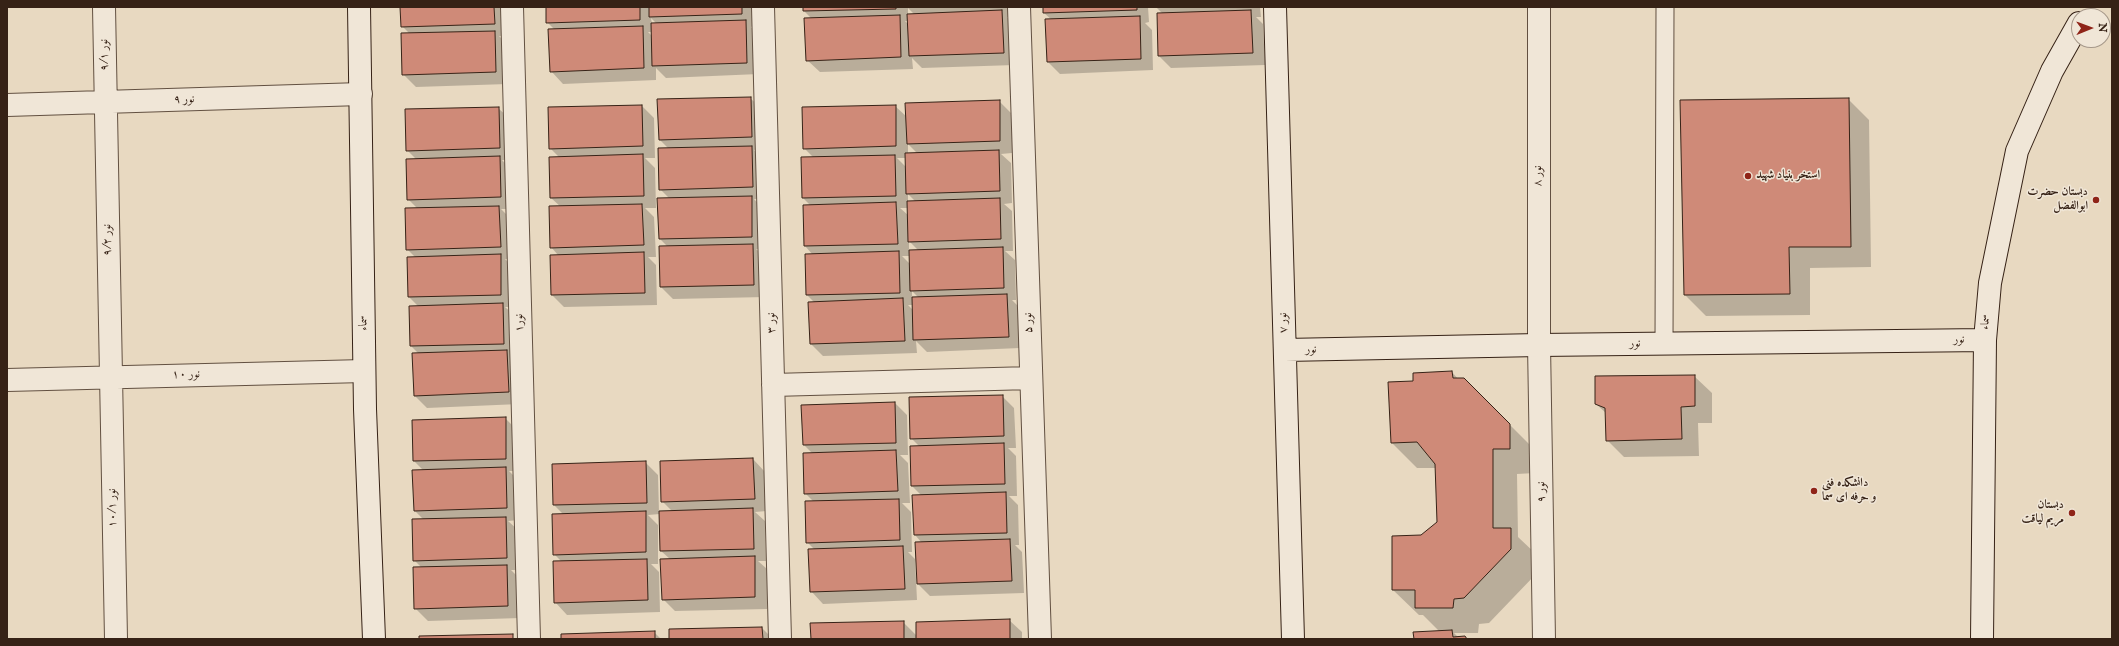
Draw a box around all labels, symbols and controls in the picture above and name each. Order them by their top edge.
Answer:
north arrow [2071,8,2111,48]
text: N [2095,23,2109,33]
street label: نور ۹/۱ [98,39,112,71]
street label: نور ۹ [173,92,195,108]
street label: نور ۸ [1532,166,1546,186]
place label: استخر بنیاد شهید [1756,169,1820,183]
marker: استخر بنیاد شهید [1743,171,1753,181]
place label: دبستان حضرت ابوالفضل [2027,186,2088,214]
marker: دبستان حضرت ابوالفضل [2091,195,2101,205]
street label: نور ۹/۲ [101,224,115,256]
street label: نور ۳ [765,312,779,334]
street label: نور ۵ [1021,312,1037,334]
street label: نور ۷ [1276,312,1292,334]
street label: نور۱ [512,314,528,332]
street label: سماء [1978,314,1994,330]
street label: سماء [357,315,371,331]
street label: نور [1953,333,1965,347]
street label: نور [1629,337,1641,351]
street label: نور [1305,343,1317,357]
street label: نور ۱۰ [172,368,200,382]
place label: دانشکده فنی و حرفه ای سما [1822,477,1876,505]
street label: نور ۹ [1535,481,1549,503]
marker: دانشکده فنی و حرفه ای سما [1809,486,1819,496]
street label: نور ۱۰/۱ [105,488,121,528]
place label: دبستان مریم لیاقت [2021,499,2064,527]
marker: دبستان مریم لیاقت [2067,508,2077,518]

